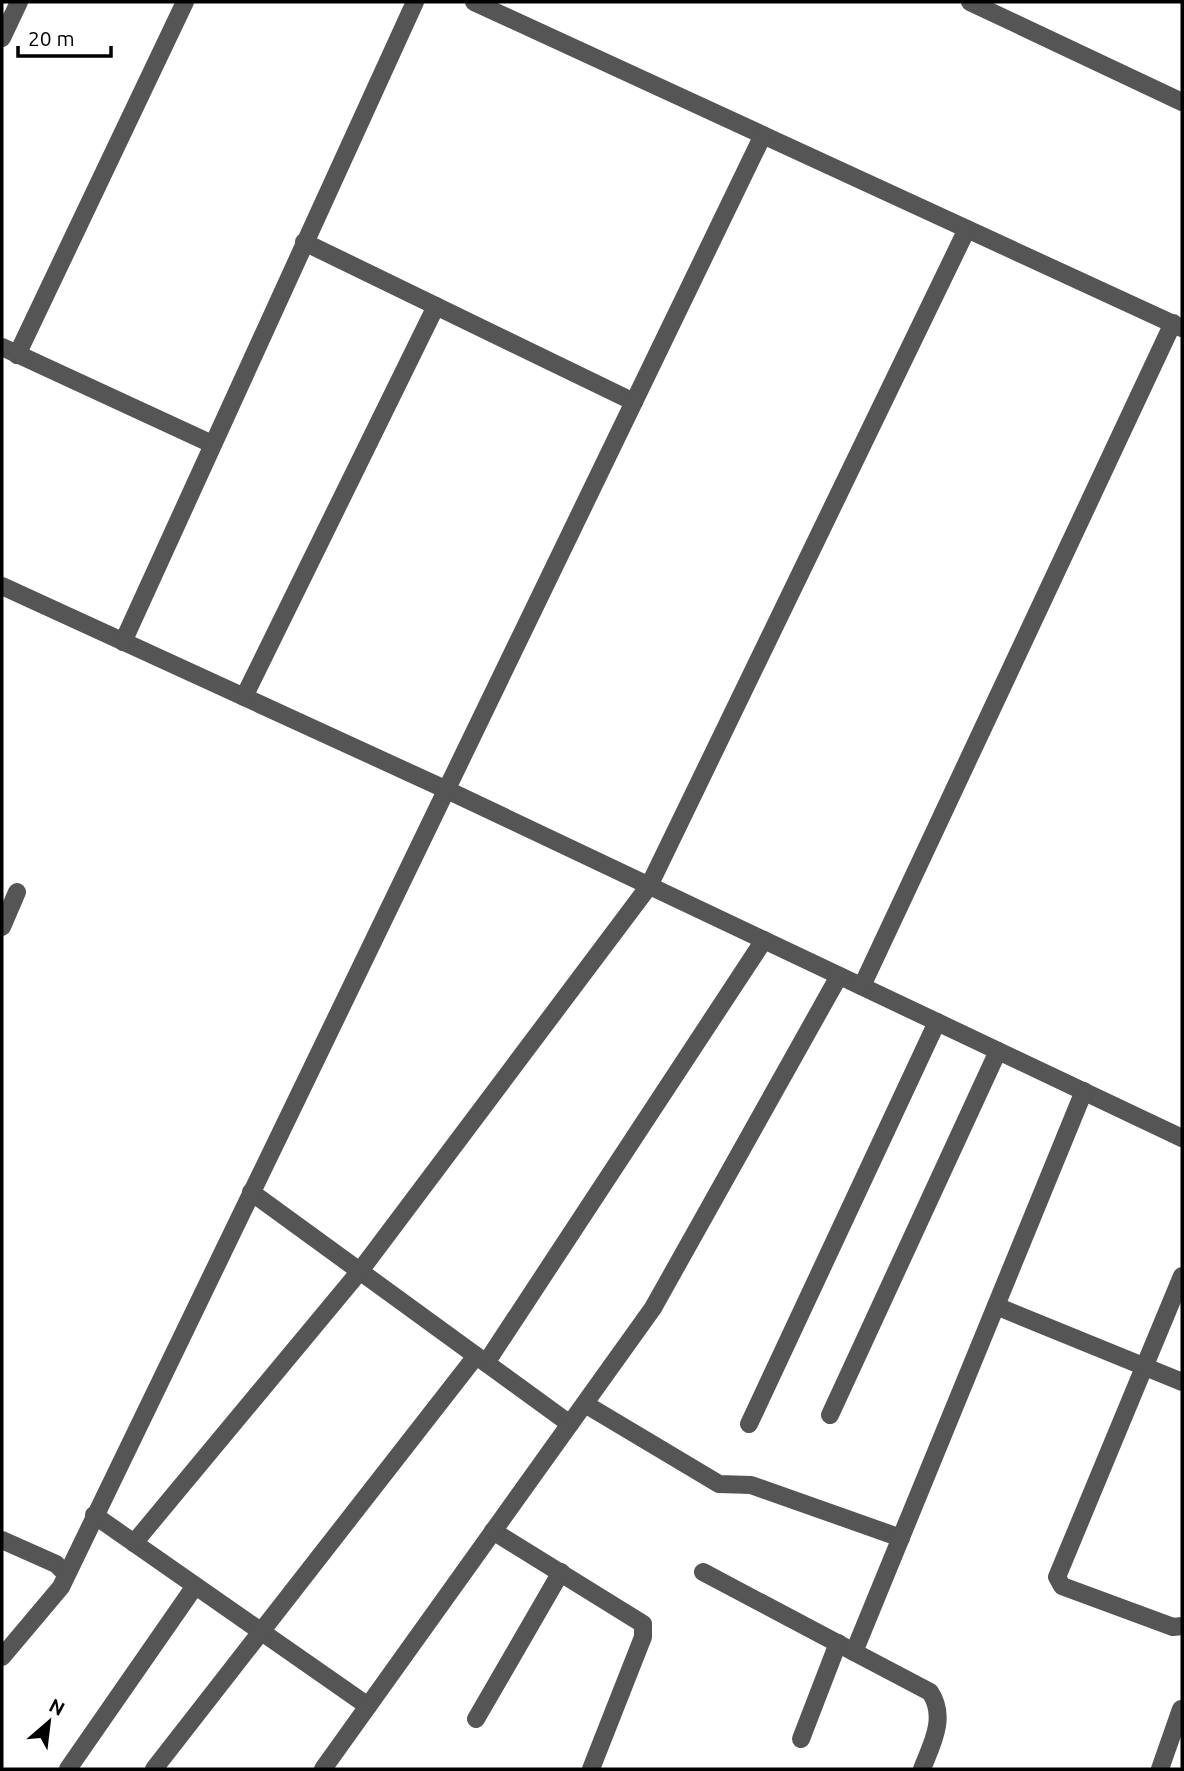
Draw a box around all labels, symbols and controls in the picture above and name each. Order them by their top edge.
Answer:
scale bar [18,14,110,58]
text: 20 m [28,26,75,50]
north arrow [14,1687,84,1757]
text: N [46,1694,68,1720]

